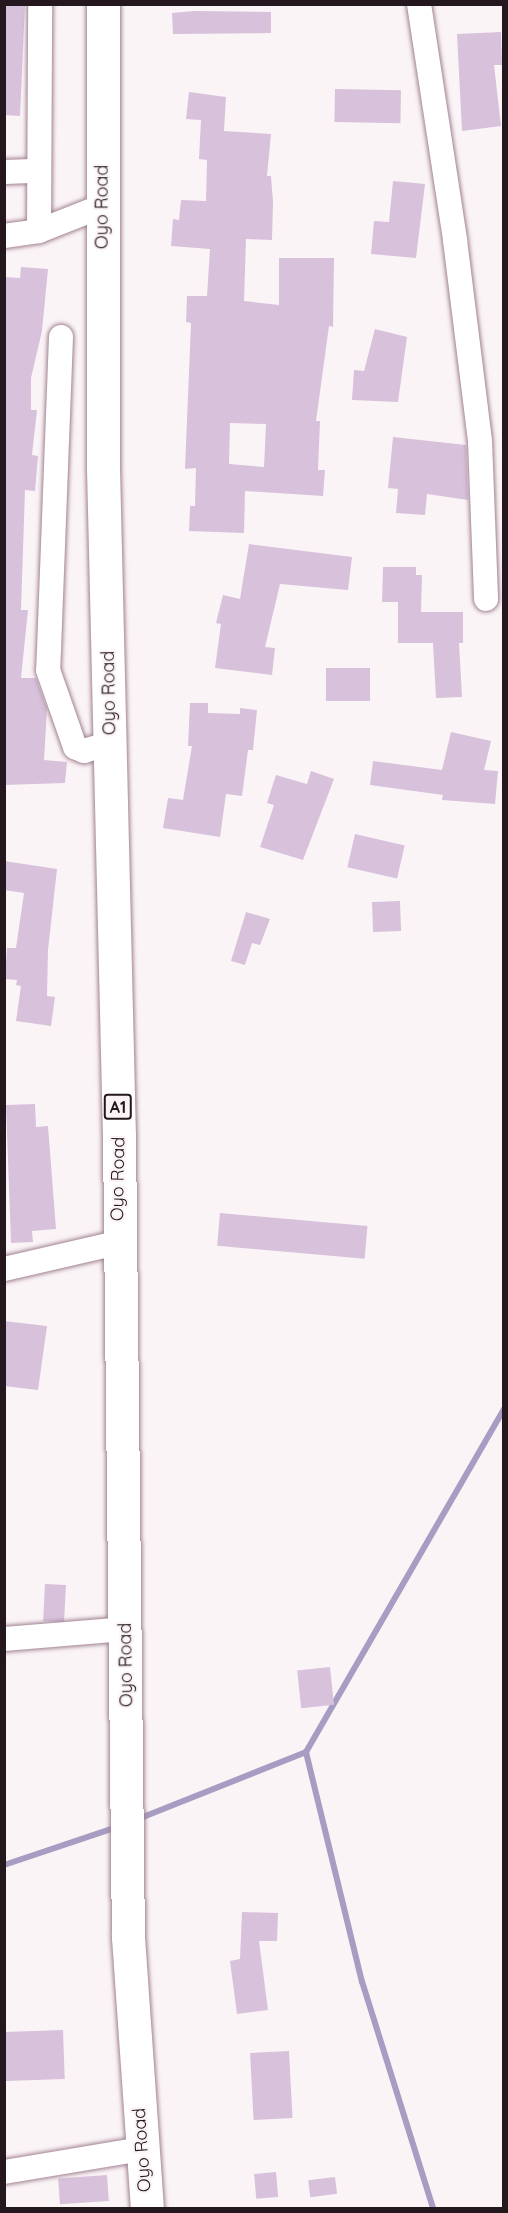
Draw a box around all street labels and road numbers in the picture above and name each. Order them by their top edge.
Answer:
street label: Oyo Road [91,165,113,249]
street label: Oyo Road [97,651,121,735]
road number: A1 [103,1094,133,1120]
street label: Oyo Road [106,1137,130,1221]
street label: Oyo Road [114,1623,138,1707]
street label: Oyo Road [128,2107,156,2193]

